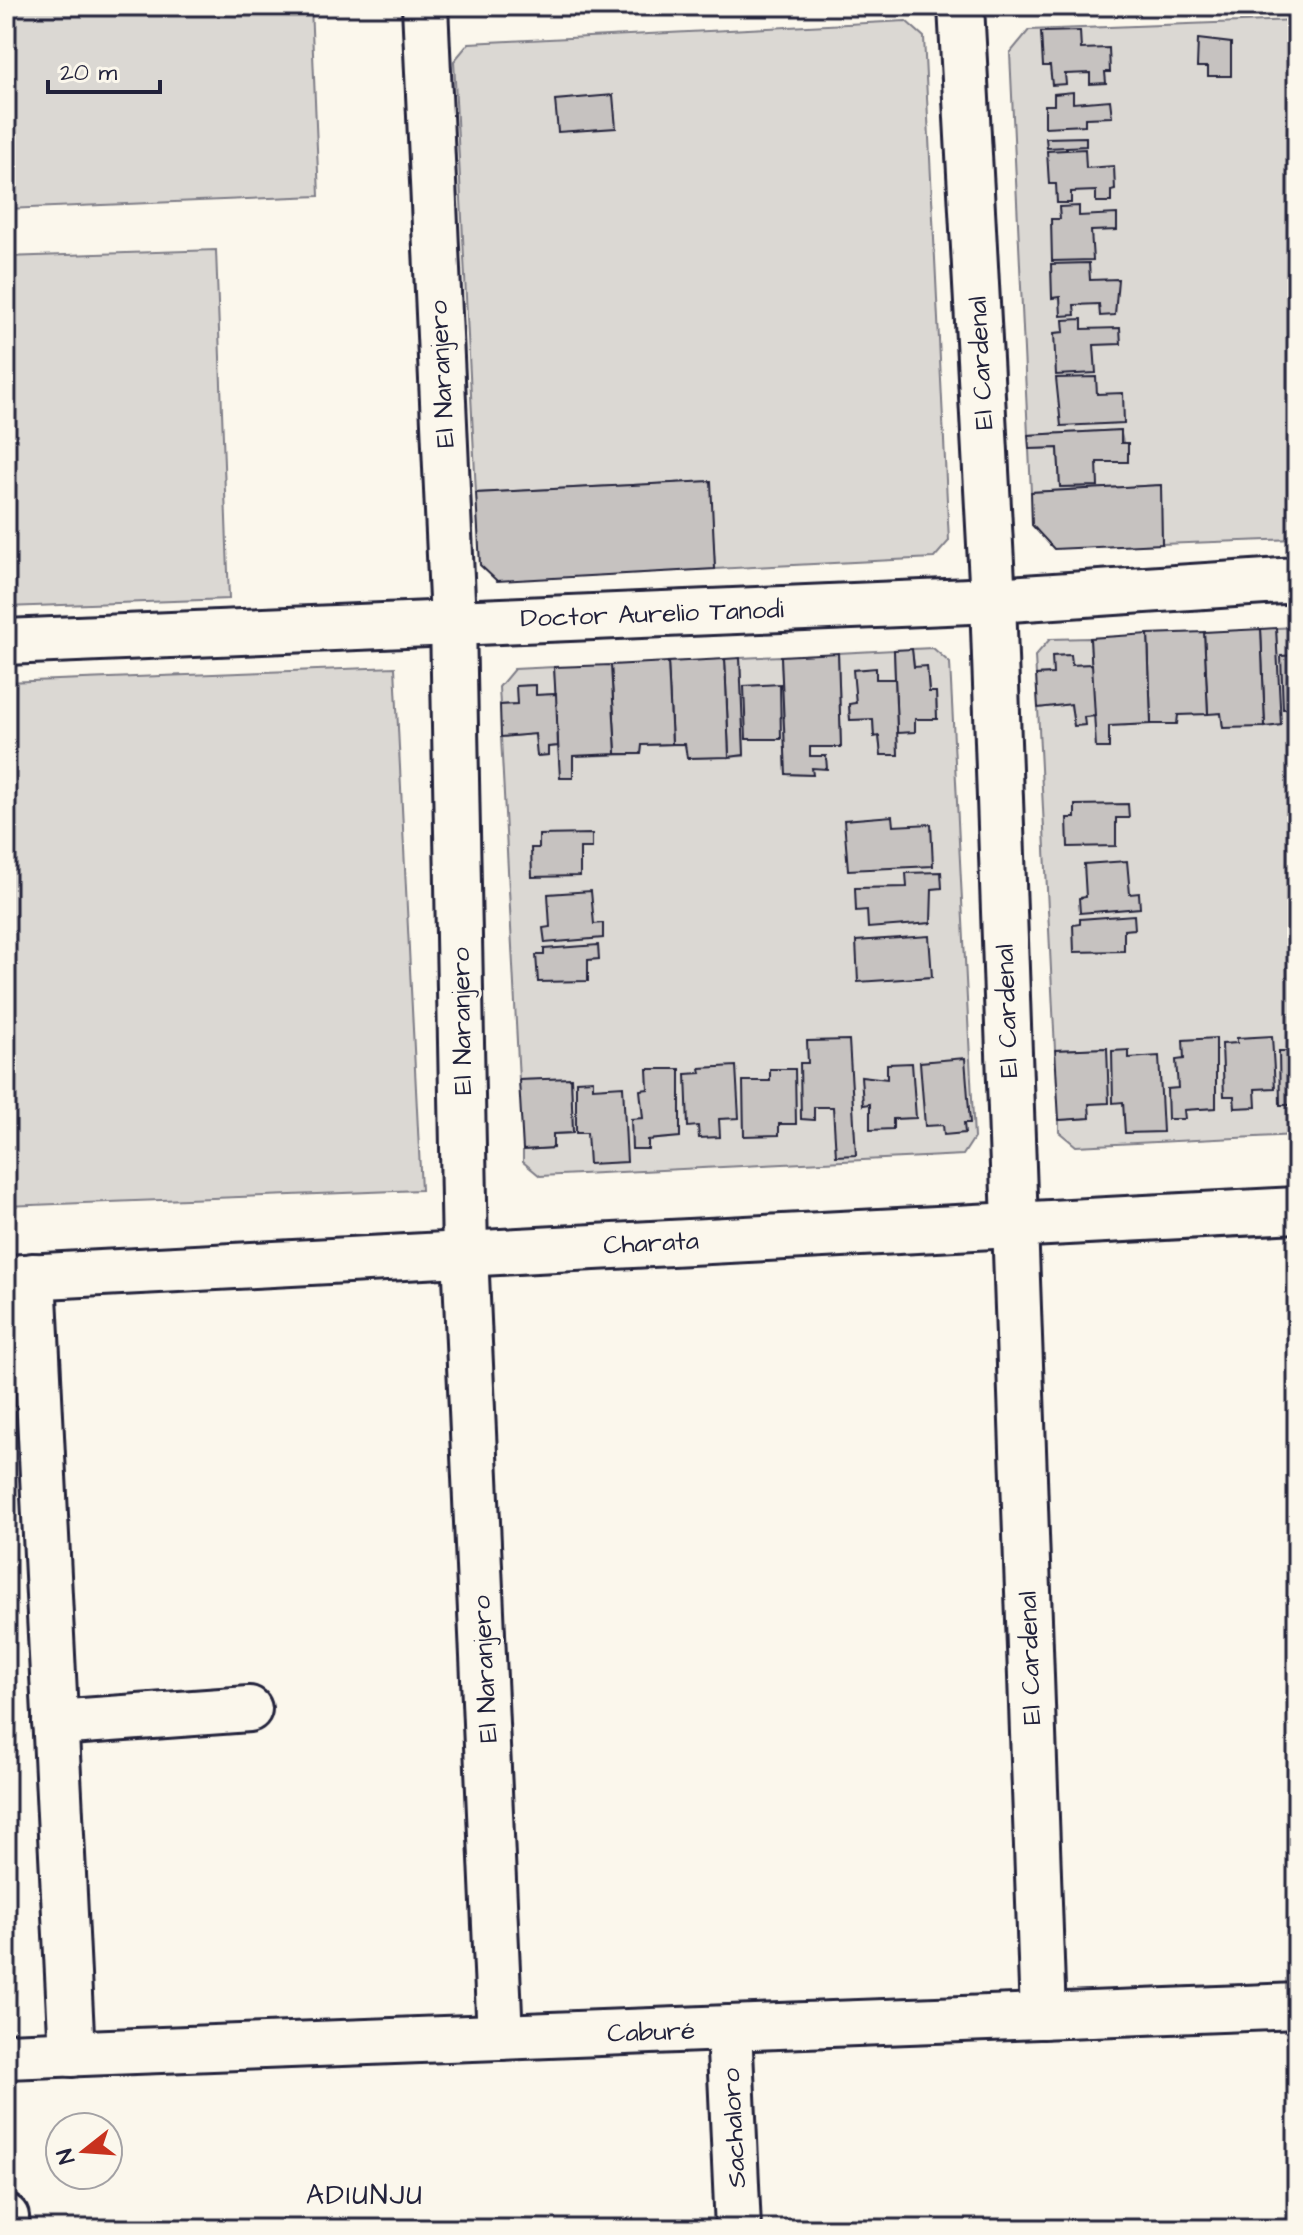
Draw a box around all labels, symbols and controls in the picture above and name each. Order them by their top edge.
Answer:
scale bar [48,44,160,94]
text: 20 m [60,56,117,90]
street label: El Cardenal [960,295,1002,431]
street label: El Naranjero [420,299,464,449]
street label: Doctor Aurelio Tanodi [520,591,784,637]
street label: El Cardenal [987,944,1027,1078]
street label: El Naranjero [443,946,481,1095]
street label: Charata [602,1223,700,1263]
street label: El Cardenal [1010,1591,1050,1725]
street label: El Naranjero [463,1594,507,1744]
street label: Caburé [607,2012,696,2052]
street label: Sachaloro [713,2067,755,2189]
north arrow [44,2111,124,2191]
text: N [49,2145,83,2168]
district label: ADIUNJU [306,2176,424,2215]

